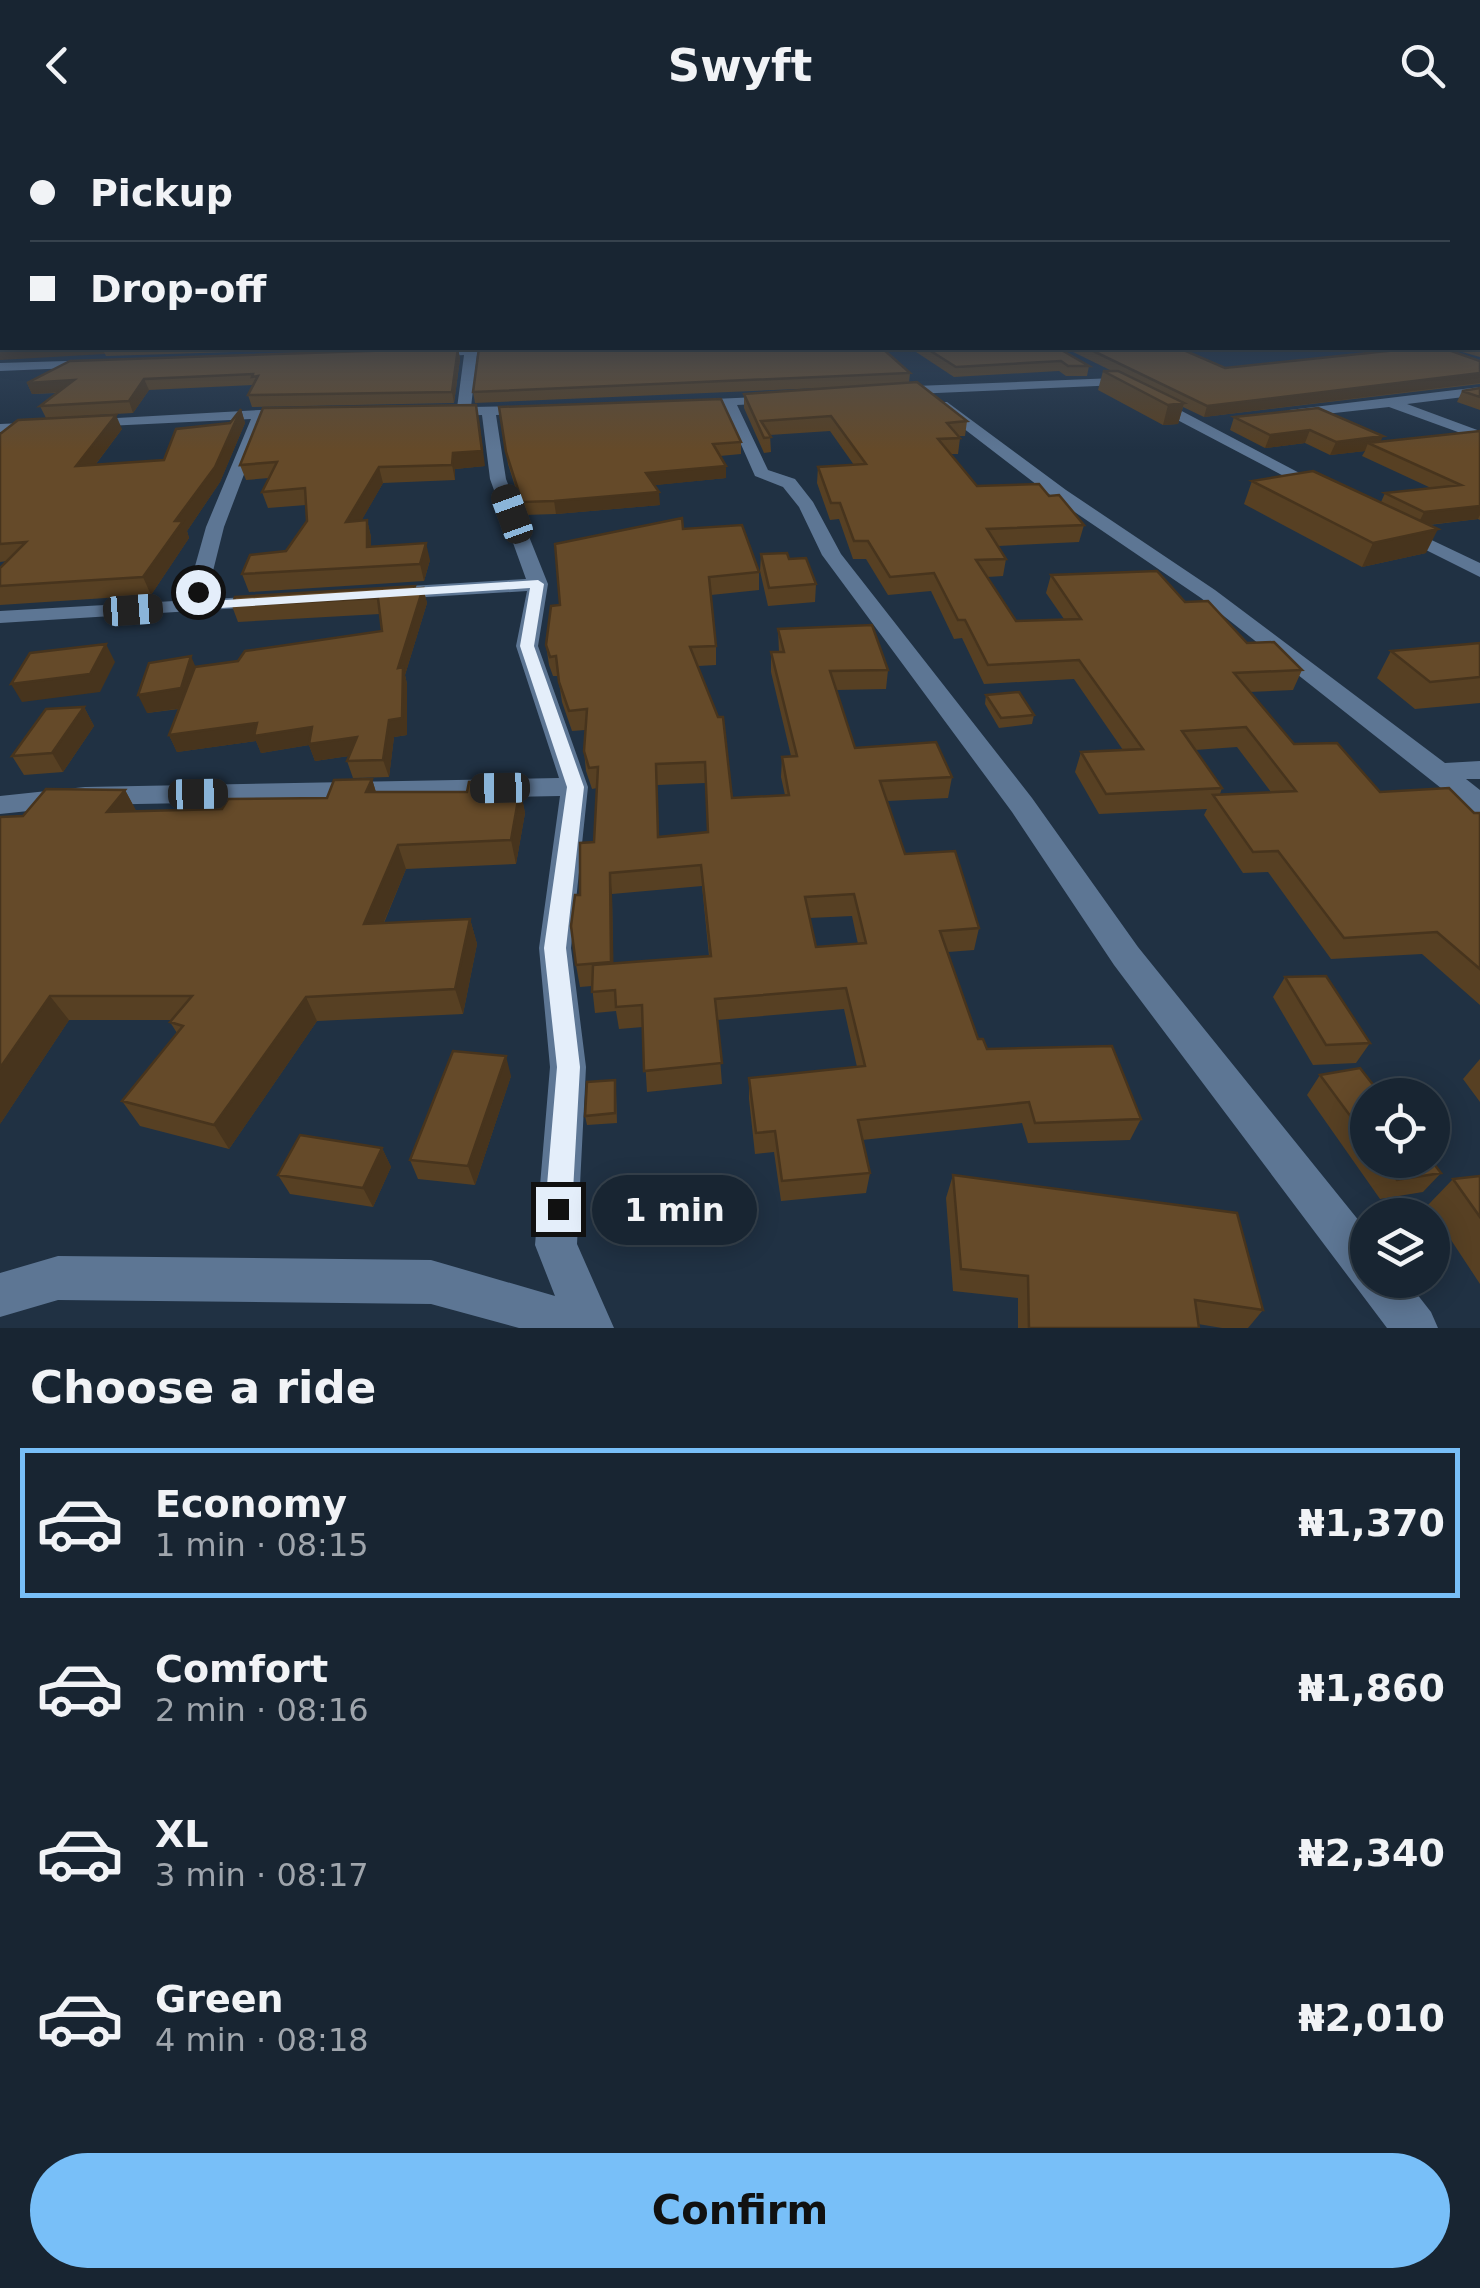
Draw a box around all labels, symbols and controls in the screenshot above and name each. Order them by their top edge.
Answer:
icon: back [30,38,85,93]
icon: search [1395,38,1450,93]
text: Swyft [668,39,812,92]
text: Pickup [90,171,233,215]
text: Drop-off [90,267,266,311]
car [488,481,536,547]
route start [176,570,221,615]
car [102,593,164,627]
car [470,772,530,804]
car [168,778,228,810]
map controls [1350,1078,1450,1298]
button: locate [1350,1078,1450,1178]
callout: 1 min [593,1174,758,1244]
route end [536,1187,581,1232]
text: 1 min [624,1191,725,1229]
button: layers [1350,1198,1450,1298]
text: Choose a ride [30,1361,376,1414]
icon: car [35,1478,125,1568]
text: Economy [155,1482,347,1526]
text: ₦1,370 [1298,1501,1445,1545]
text: 1 min · 08:15 [155,1526,369,1564]
icon: car [35,1643,125,1733]
text: Comfort [155,1647,328,1691]
text: ₦1,860 [1298,1666,1445,1710]
text: 2 min · 08:16 [155,1691,369,1729]
icon: car [35,1808,125,1898]
text: XL [155,1812,209,1856]
text: ₦2,340 [1298,1831,1445,1875]
text: 3 min · 08:17 [155,1856,369,1894]
icon: car [35,1973,125,2063]
text: Green [155,1977,284,2021]
text: ₦2,010 [1298,1996,1445,2040]
text: 4 min · 08:18 [155,2021,369,2059]
button: Confirm [30,2153,1450,2268]

